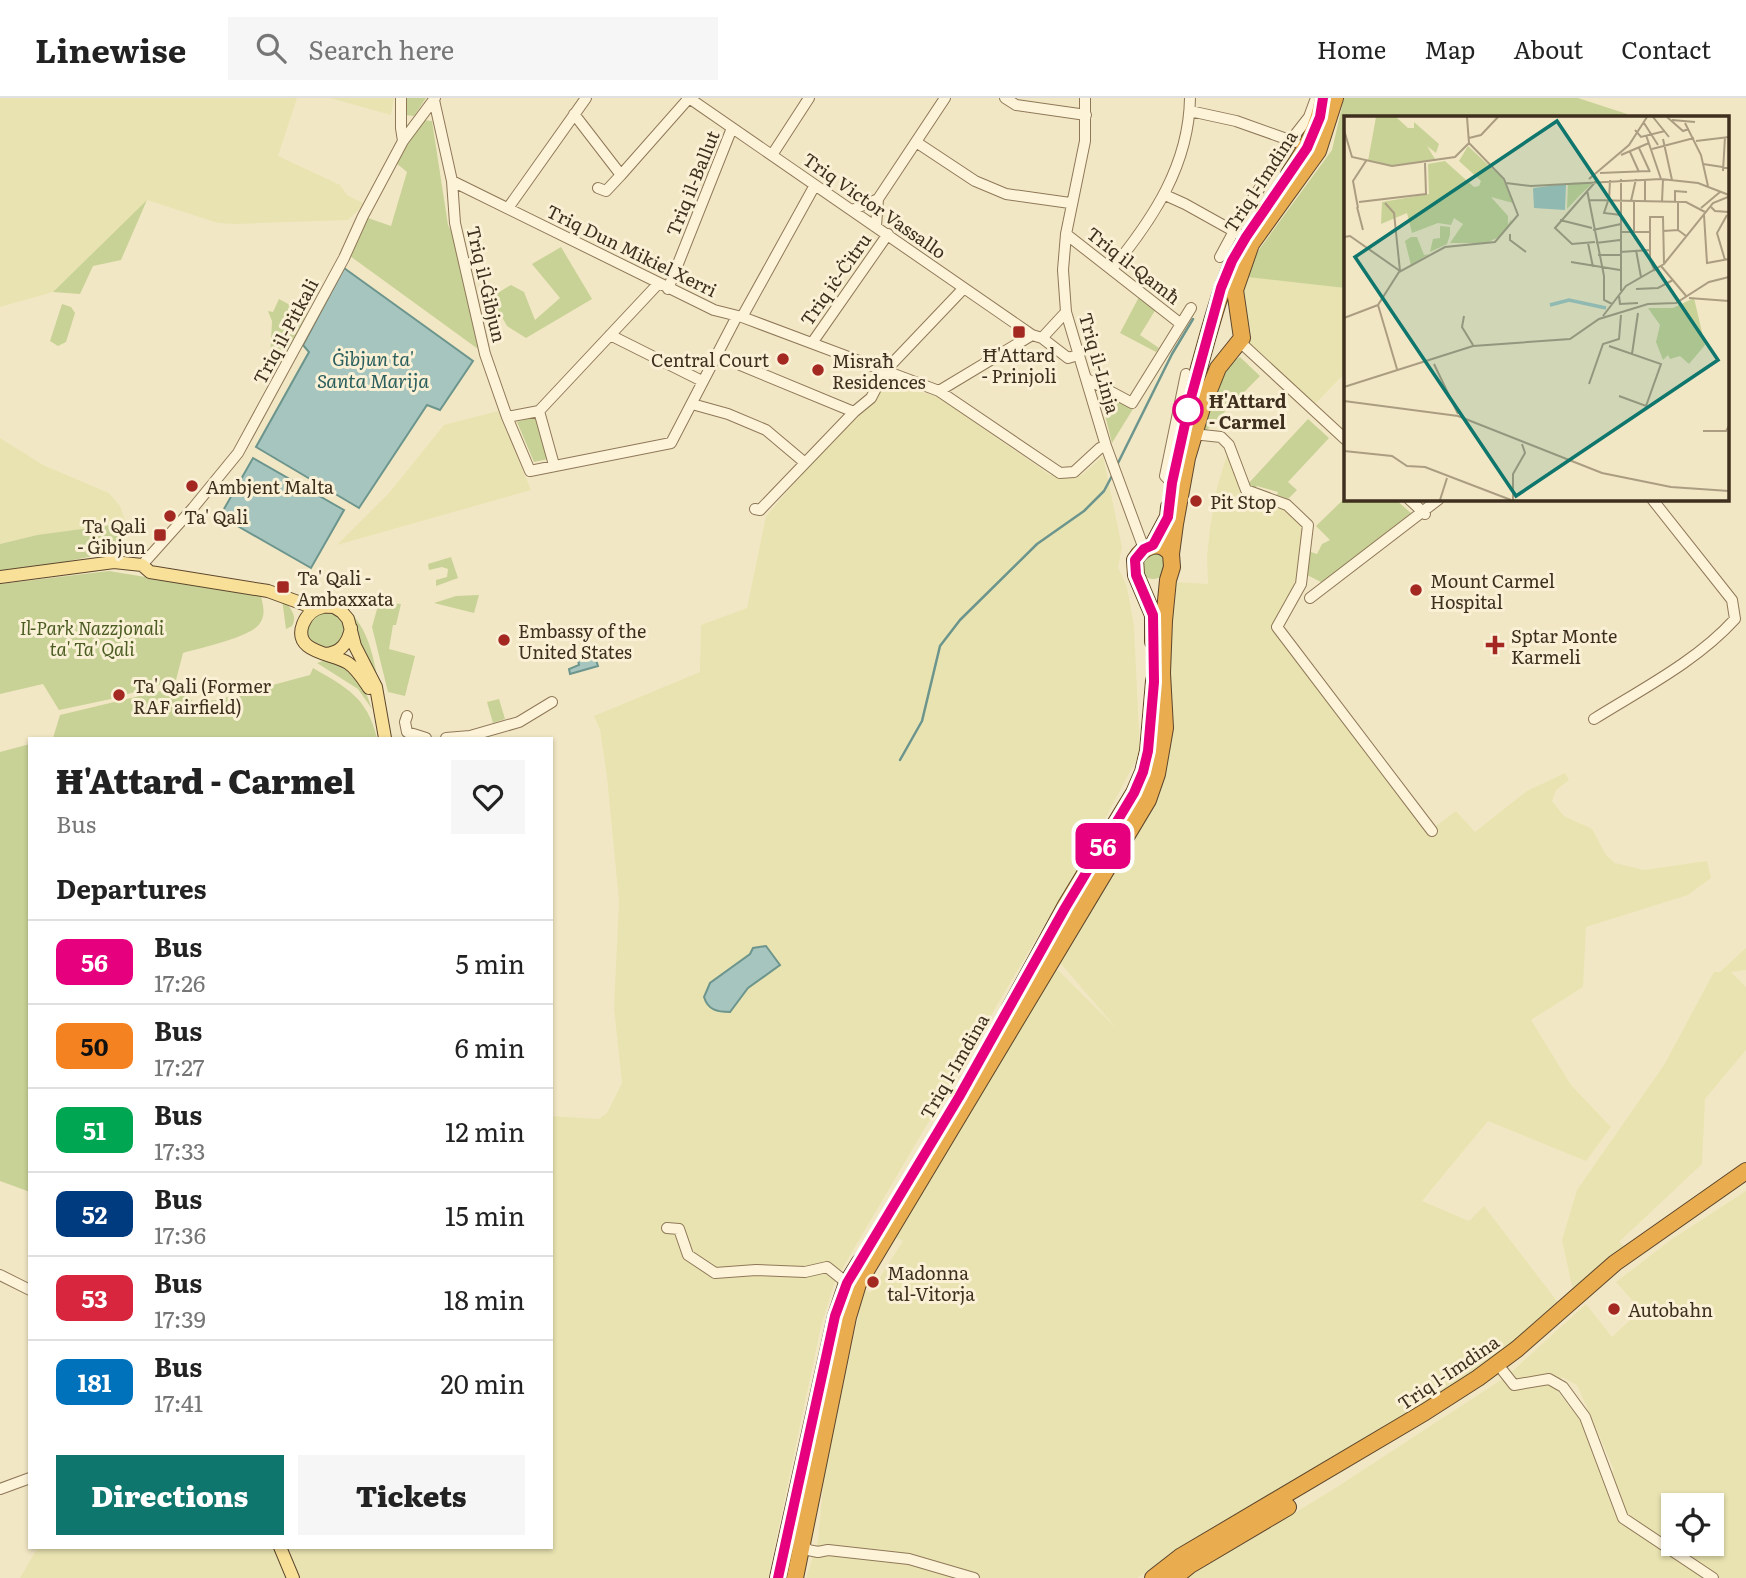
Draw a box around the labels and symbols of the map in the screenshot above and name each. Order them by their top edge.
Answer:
inset map [1344,116,1728,500]
street label: Triq l-Imdina [1217,124,1303,238]
street label: Triq il-Ballut [659,125,726,240]
street label: Triq Victor Vassallo [798,145,952,265]
street label: Triq Dun Mikiel Xerri [542,197,722,303]
street label: Triq il-Qamħ [1081,220,1187,310]
street label: Triq il-Ġibjun [460,223,514,345]
street label: Triq iċ-Ċitru [793,227,877,331]
street label: Triq il-Pitkali [246,273,324,389]
street label: Triq il-Linja [1073,309,1127,417]
marker: Ħ'Attard - Prinjoli [1011,324,1027,340]
place label: Ħ'Attard - Prinjoli [982,341,1056,389]
water label: Ġibjun ta' Santa Marija [317,344,429,394]
place label: Central Court [651,346,770,373]
place label: Misraħ Residences [832,347,926,395]
marker: Central Court [775,351,791,367]
marker: Misraħ Residences [810,362,826,378]
place label: Ħ'Attard - Carmel [1209,387,1287,435]
marker: Ħ'Attard - Carmel [1173,395,1203,425]
place label: Ambjent Malta [206,473,334,500]
marker: Ambjent Malta [184,478,200,494]
place label: Pit Stop [1210,488,1276,515]
marker: Pit Stop [1188,493,1204,509]
place label: Ta' Qali [184,503,248,530]
marker: Ta' Qali [162,508,178,524]
place label: Ta' Qali - Ġibjun [77,512,146,560]
marker: Ta' Qali - Ġibjun [152,527,168,543]
place label: Ta' Qali - Ambaxxata [297,564,394,612]
place label: Mount Carmel Hospital [1430,567,1555,615]
marker: Ta' Qali - Ambaxxata [275,579,291,595]
marker: Mount Carmel Hospital [1408,582,1424,598]
park label: Il-Park Nazzjonali ta' Ta' Qali [20,614,165,662]
place label: Embassy of the United States [518,617,646,665]
place label: Sptar Monte Karmeli [1511,622,1617,670]
marker: Embassy of the United States [496,632,512,648]
marker: Sptar Monte Karmeli [1485,635,1505,655]
place label: Ta' Qali (Former RAF airfield) [133,672,272,720]
marker: Ta' Qali (Former RAF airfield) [111,687,127,703]
line badge: 56 [1072,823,1134,869]
street label: Triq l-Imdina [913,1008,995,1124]
place label: Madonna tal-Vitorja [887,1259,975,1307]
marker: Madonna tal-Vitorja [865,1274,881,1290]
place label: Autobahn [1628,1296,1713,1323]
marker: Autobahn [1606,1301,1622,1317]
street label: Triq l-Imdina [1392,1328,1504,1416]

